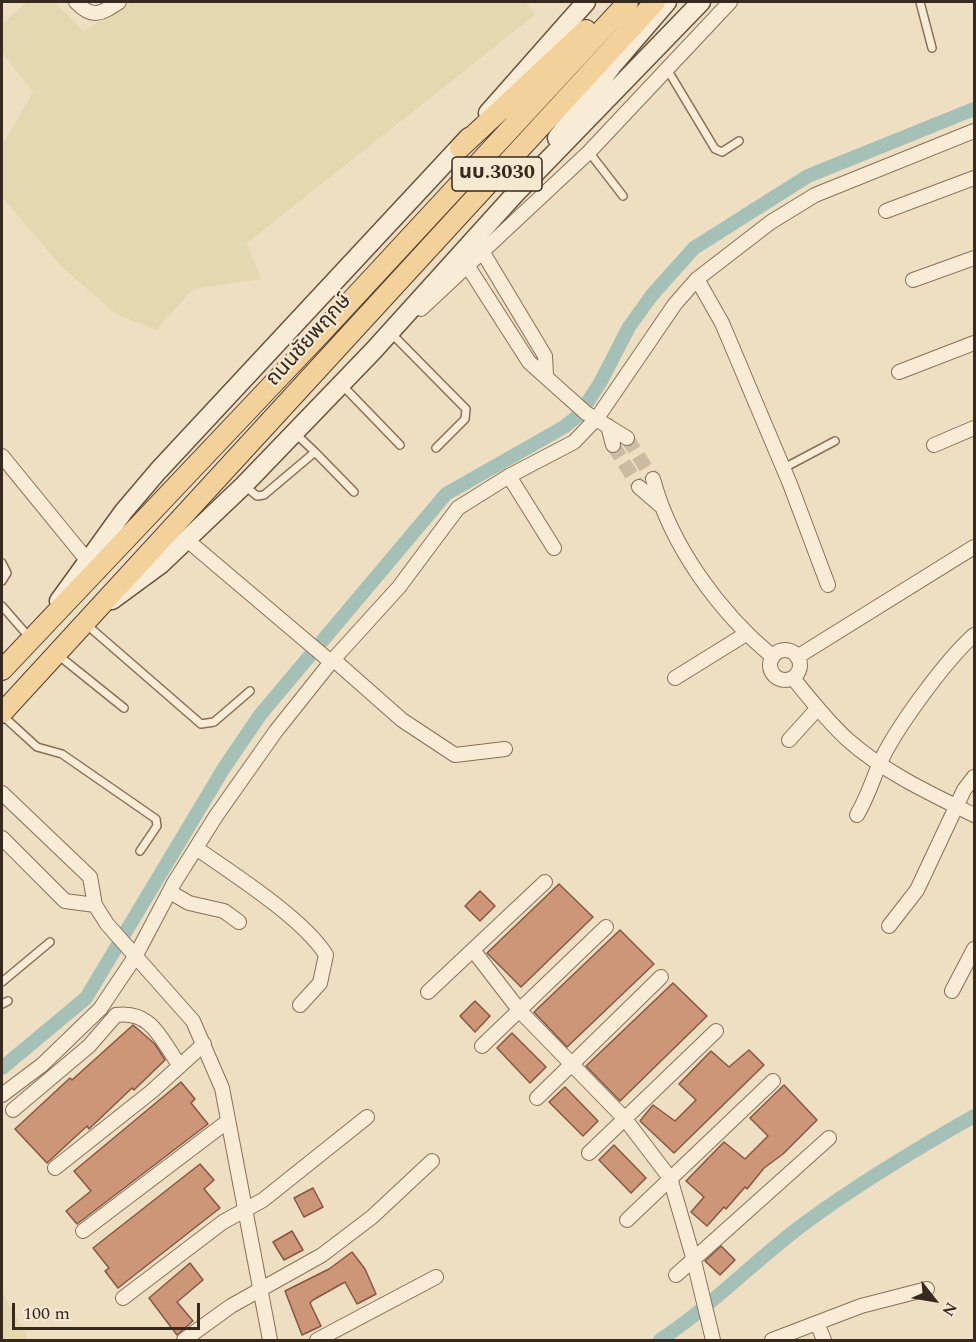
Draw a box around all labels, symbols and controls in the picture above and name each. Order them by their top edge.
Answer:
road number: นบ.3030 [452,157,542,191]
street label: ถนนชัยพฤกษ์ [262,290,358,392]
north arrow [904,1270,964,1330]
scale bar [15,1291,202,1329]
text: N [936,1297,963,1321]
text: 100 m [23,1300,70,1327]

